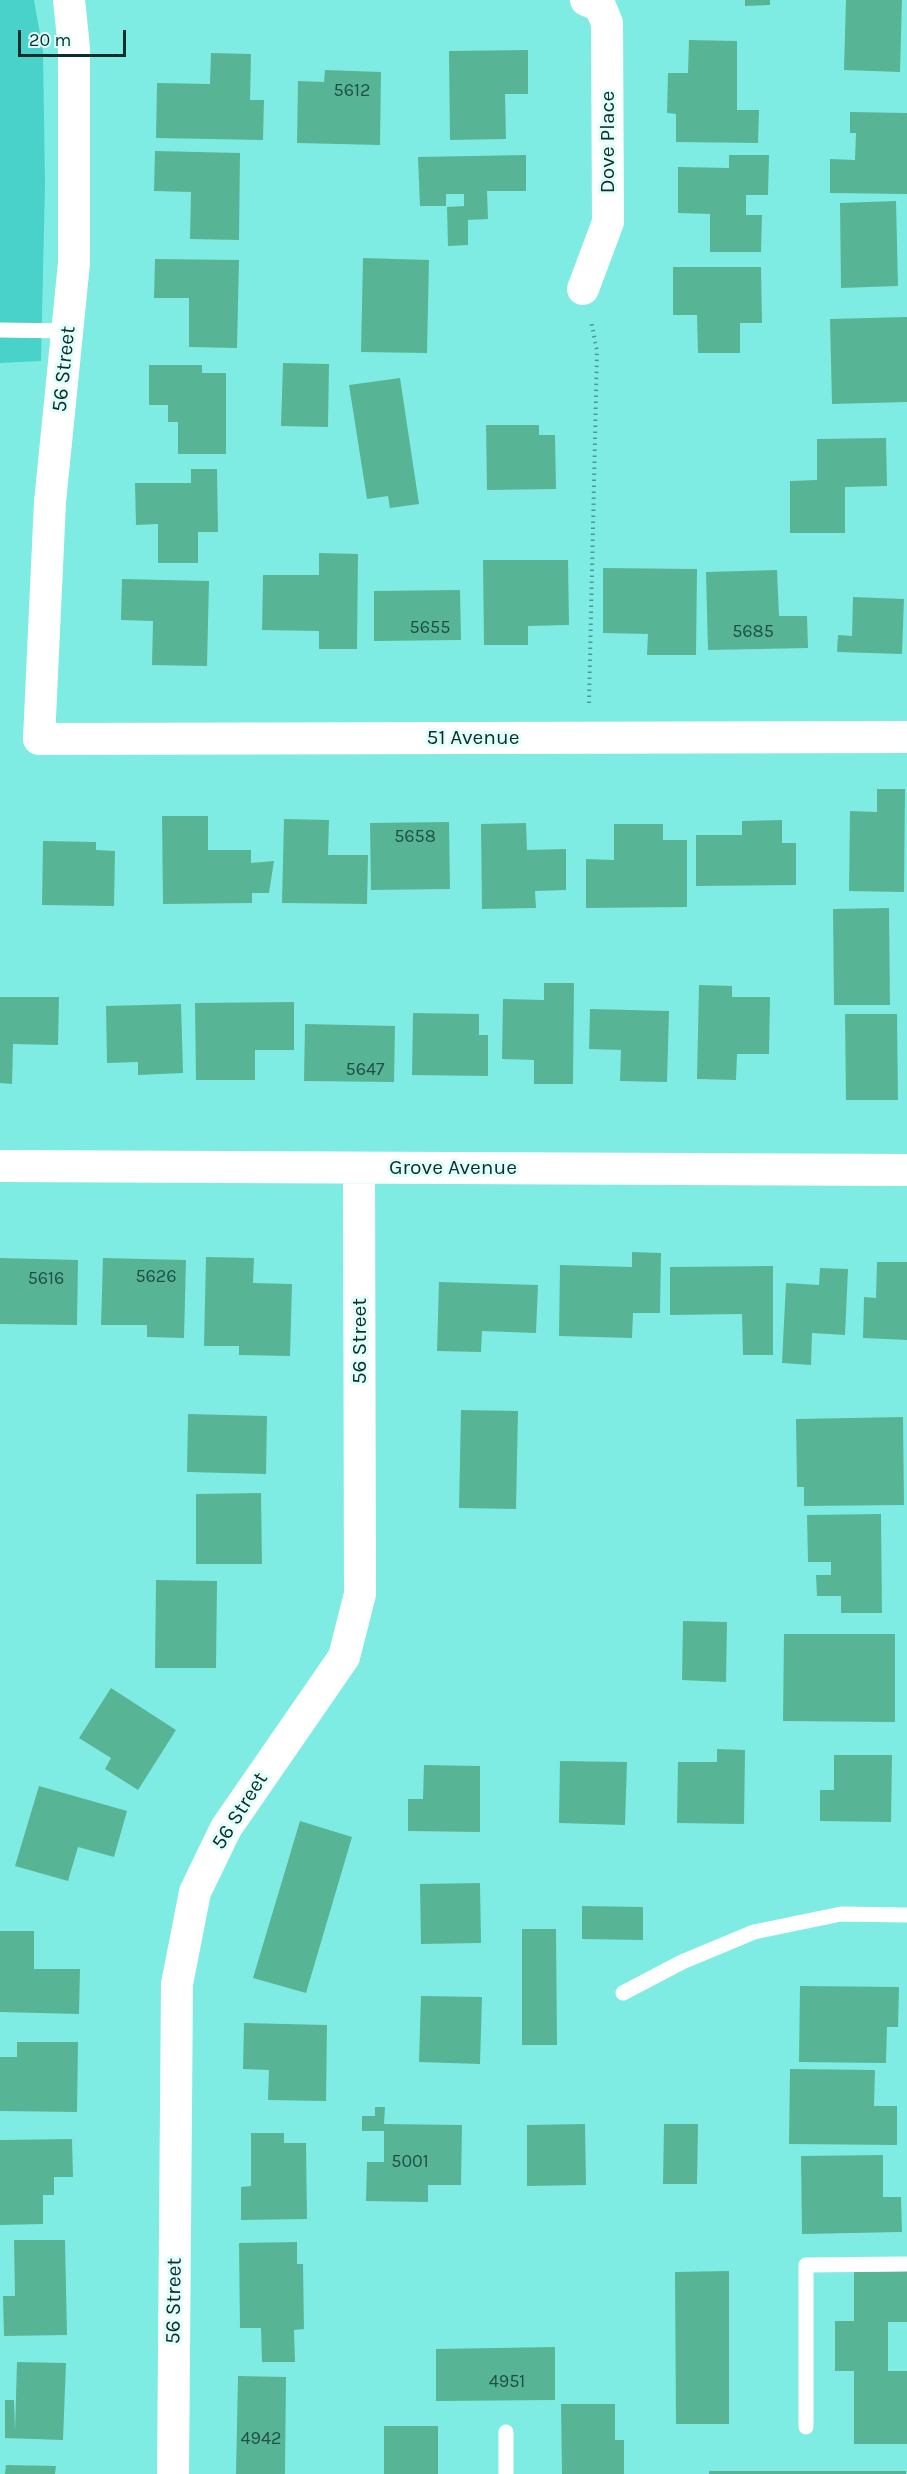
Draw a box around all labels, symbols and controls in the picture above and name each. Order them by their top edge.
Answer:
scale bar [21,18,129,56]
text: 20 m [29,29,71,51]
house number: 5612 [334,80,370,102]
street label: Dove Place [595,91,621,193]
street label: 56 Street [47,325,81,413]
house number: 5655 [410,617,450,639]
house number: 5685 [732,621,774,643]
street label: 51 Avenue [427,725,519,751]
house number: 5658 [394,826,436,848]
house number: 5647 [346,1059,384,1081]
street label: Grove Avenue [389,1155,517,1181]
house number: 5626 [135,1266,177,1288]
house number: 5616 [28,1268,64,1290]
street label: 56 Street [347,1298,373,1384]
street label: 56 Street [206,1768,274,1854]
house number: 5001 [391,2151,429,2173]
street label: 56 Street [161,2258,187,2344]
house number: 4951 [489,2371,525,2393]
house number: 4942 [241,2428,281,2450]

